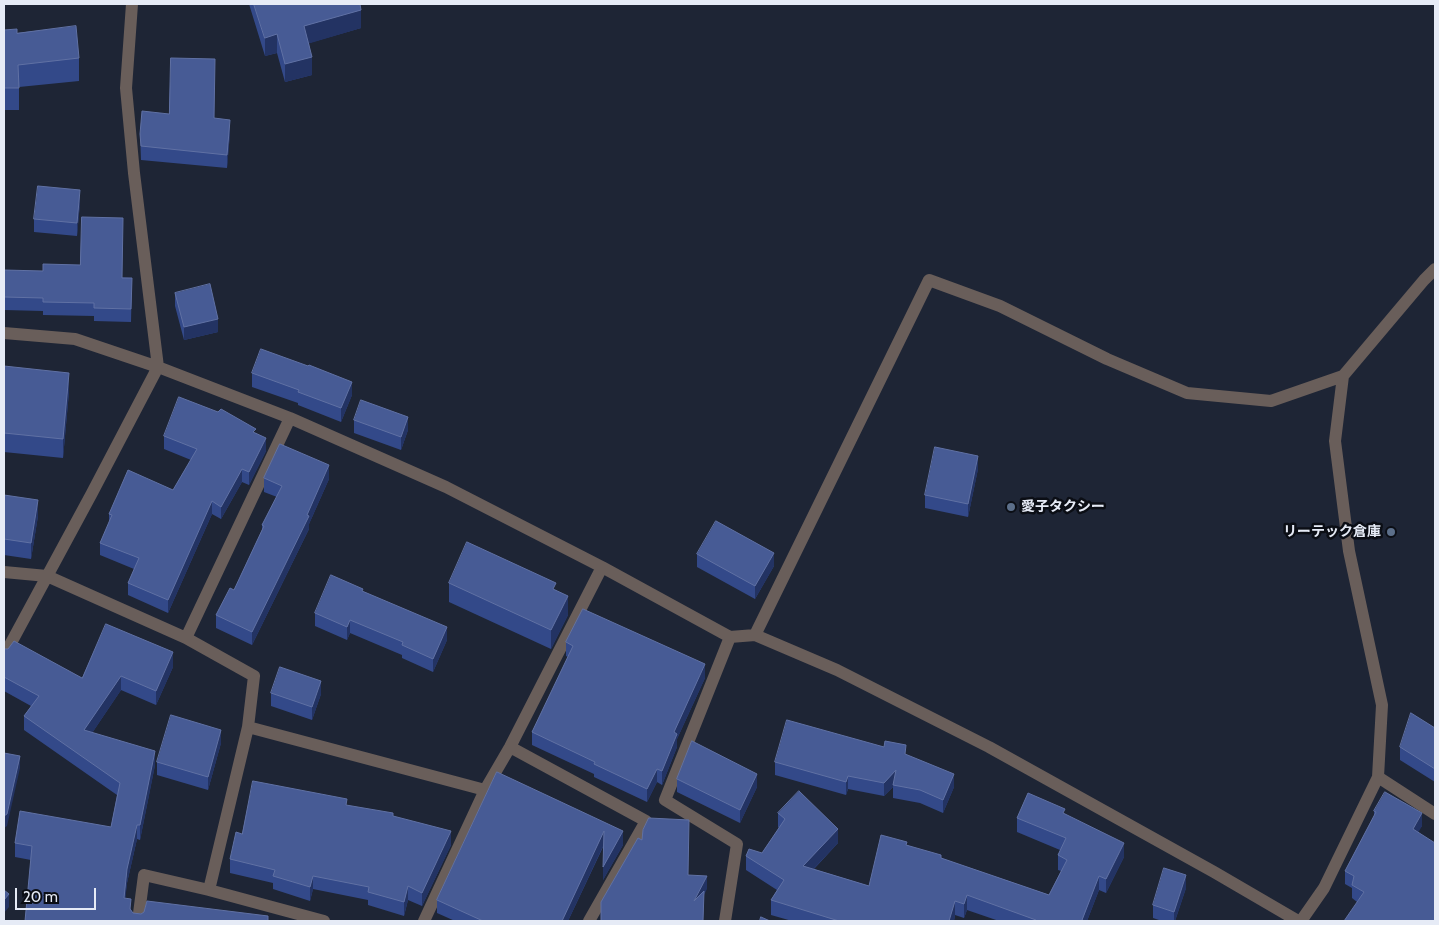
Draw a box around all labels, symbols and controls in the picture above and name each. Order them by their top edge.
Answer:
place label: 愛子タクシー [1021,499,1105,515]
marker: 愛子タクシー [1005,501,1017,513]
place label: リーテック倉庫 [1283,524,1381,540]
marker: リーテック倉庫 [1385,526,1397,538]
scale bar [18,878,99,910]
text: 20 m [23,888,58,906]

